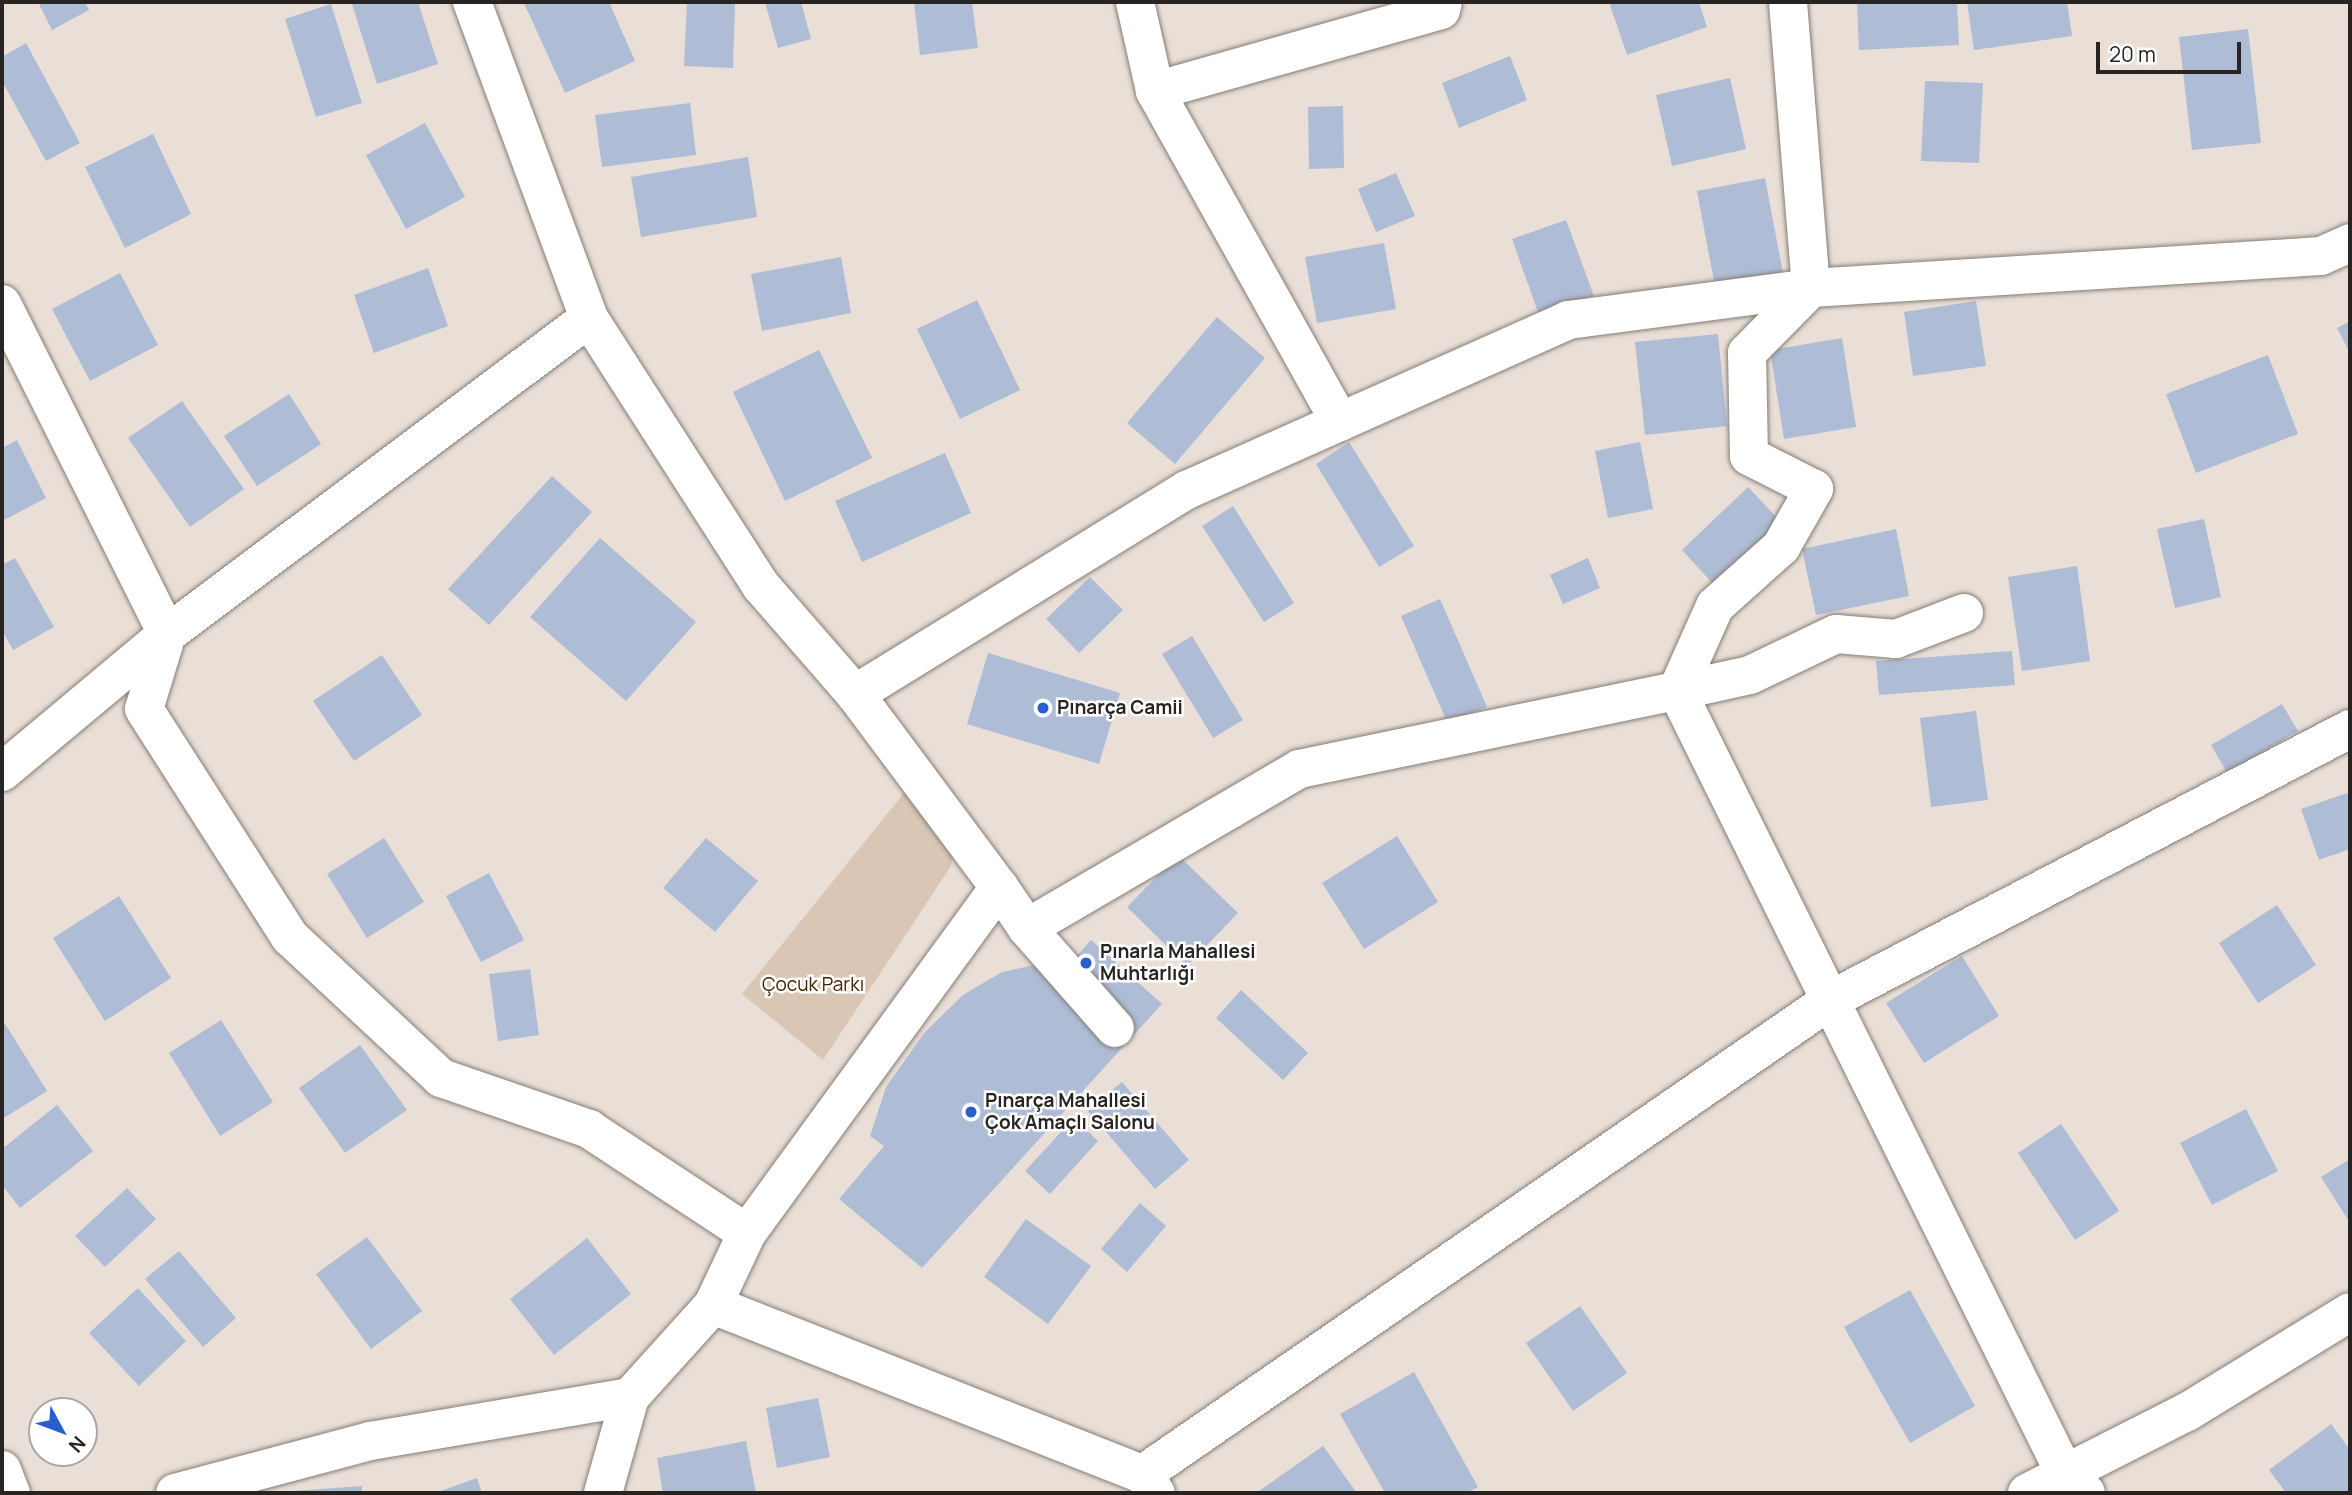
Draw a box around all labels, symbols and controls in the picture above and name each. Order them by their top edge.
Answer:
scale bar [2100,28,2245,72]
text: 20 m [2109,40,2156,68]
place label: Pınarça Camii [1057,697,1183,719]
marker: Pınarça Camii [1035,700,1051,716]
place label: Pınarla Mahallesi Muhtarlığı [1100,941,1256,985]
marker: Pınarla Mahallesi Muhtarlığı [1078,955,1094,971]
park label: Çocuk Parkı [762,974,864,996]
place label: Pınarça Mahallesi Çok Amaçlı Salonu [985,1090,1155,1134]
marker: Pınarça Mahallesi Çok Amaçlı Salonu [963,1104,979,1120]
north arrow [28,1397,98,1467]
text: N [63,1431,92,1458]

